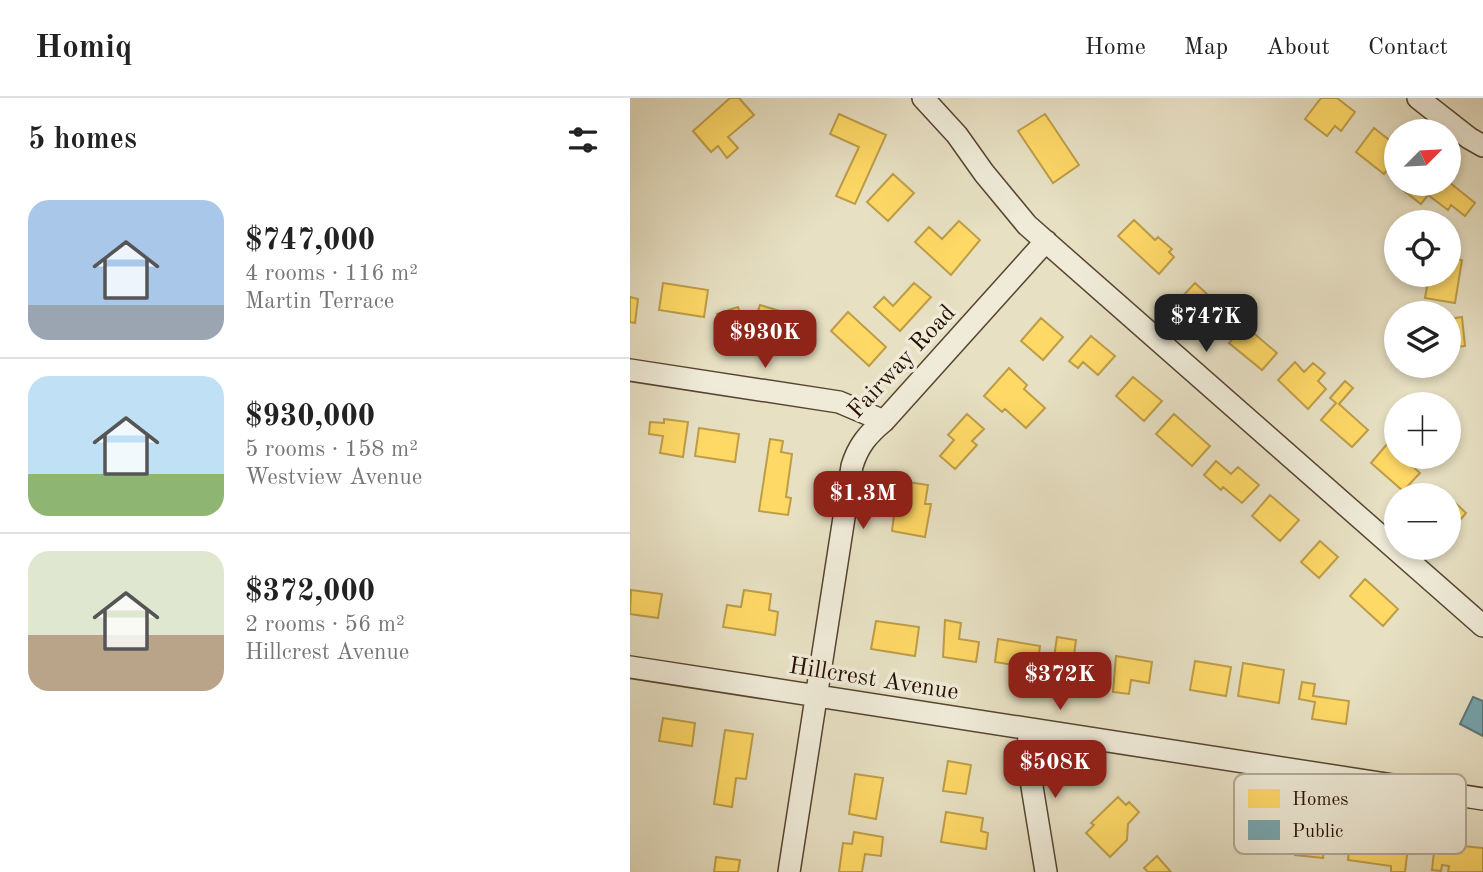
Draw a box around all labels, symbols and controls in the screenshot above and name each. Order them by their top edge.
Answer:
text: Homiq [35,32,132,65]
text: Home [1085,36,1146,60]
text: Map [1184,36,1228,60]
text: About [1266,36,1330,60]
text: Contact [1368,36,1448,60]
north arrow [1384,119,1461,196]
map controls [1384,119,1461,560]
icon: filters [564,121,602,159]
text: 5 homes [28,125,137,155]
button: locate [1384,210,1461,287]
text: $747,000 [245,226,375,256]
icon: home [84,228,168,312]
text: 4 rooms · 116 m² [245,262,418,285]
text: Martin Terrace [245,290,394,313]
pin: $747K [1157,294,1255,354]
street label: Fairway Road [844,301,961,424]
button: layers [1384,301,1461,378]
text: $747K [1170,305,1242,328]
pin: $930K [716,310,814,370]
text: $930K [729,321,801,344]
button: + [1384,392,1461,469]
text: $930,000 [245,402,375,432]
icon: home [84,404,168,488]
text: 5 rooms · 158 m² [245,438,418,461]
text: Westview Avenue [245,466,422,489]
pin: $1.3M [814,472,912,531]
text: $1.3M [830,482,896,505]
button: − [1384,483,1461,560]
text: $372,000 [245,577,375,607]
icon: home [84,579,168,663]
text: 2 rooms · 56 m² [245,613,405,636]
text: Hillcrest Avenue [245,641,409,664]
pin: $372K [1011,652,1109,712]
street label: Hillcrest Avenue [787,655,960,705]
text: $372K [1024,663,1096,686]
pin: $508K [1006,740,1104,800]
text: $508K [1019,751,1091,774]
legend [1234,774,1466,854]
text: Homes [1292,791,1348,810]
text: Public [1292,823,1343,842]

